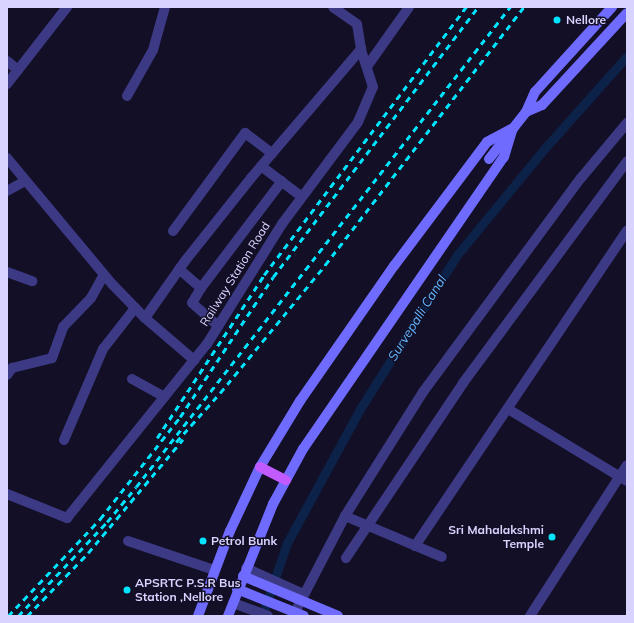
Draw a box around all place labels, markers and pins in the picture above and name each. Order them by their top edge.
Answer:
place label: Nellore [566,13,606,27]
marker: Nellore [551,14,563,26]
place label: Sri Mahalakshmi Temple [448,523,544,551]
marker: Sri Mahalakshmi Temple [547,532,557,542]
place label: Petrol Bunk [211,534,277,548]
marker: Petrol Bunk [198,536,208,546]
place label: APSRTC P.S.R Bus Station ,Nellore [135,576,241,604]
marker: APSRTC P.S.R Bus Station ,Nellore [122,585,132,595]

